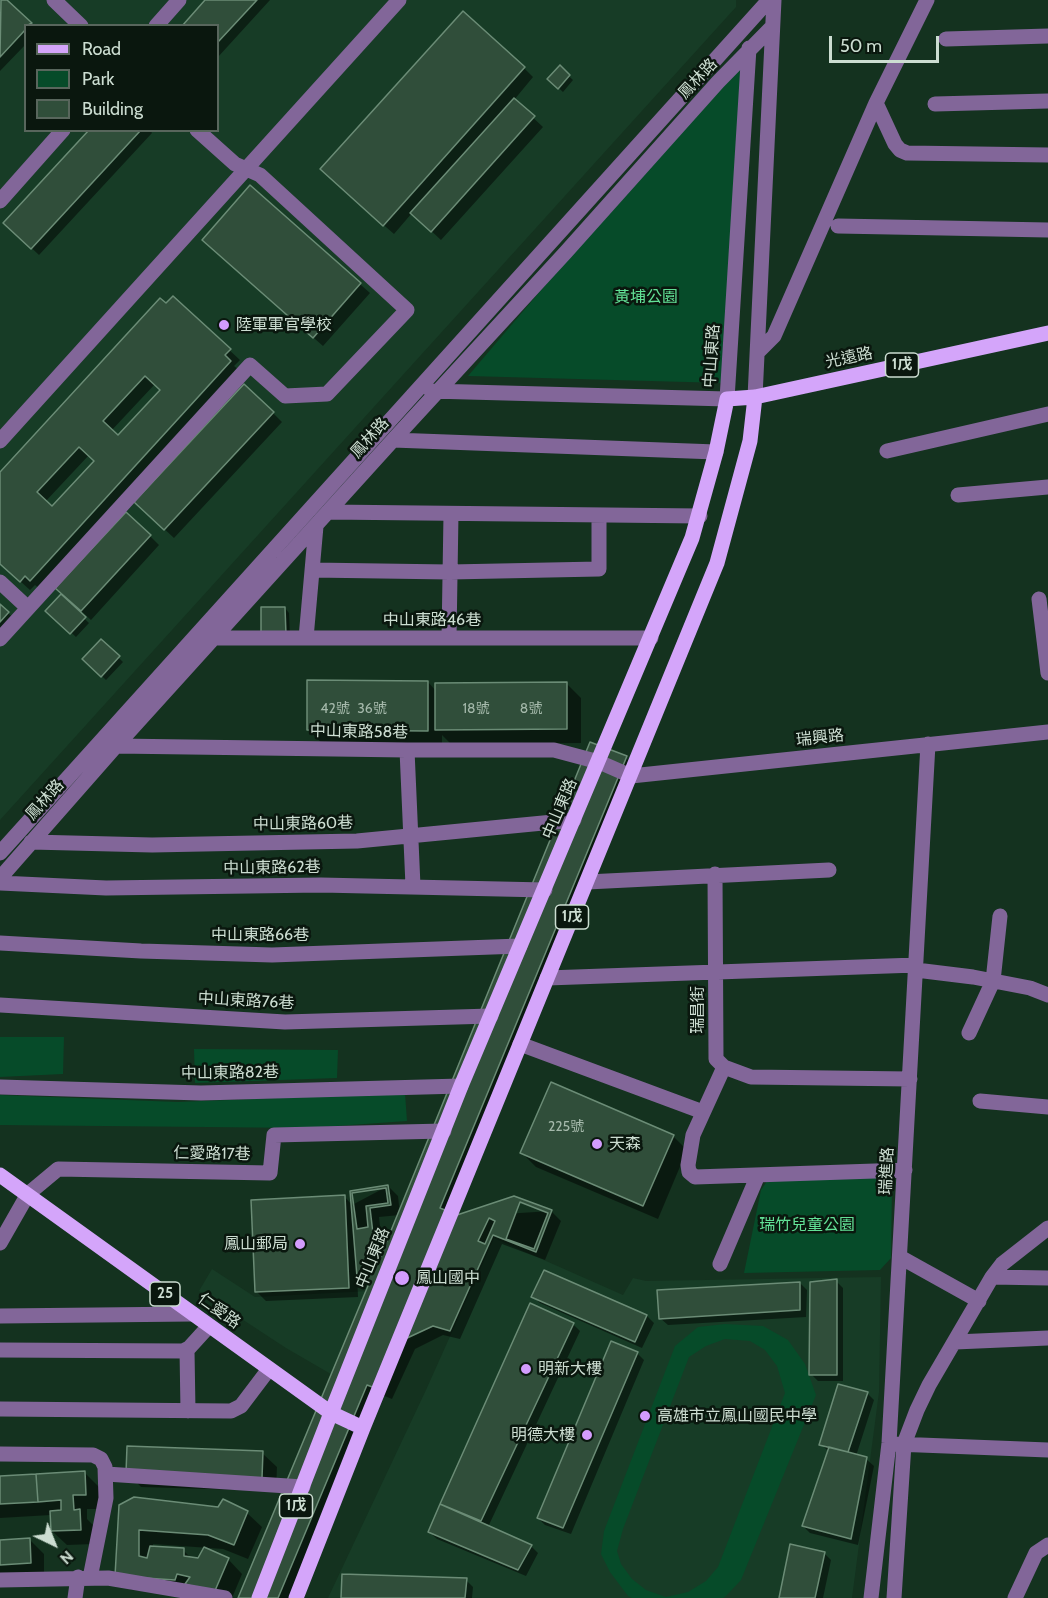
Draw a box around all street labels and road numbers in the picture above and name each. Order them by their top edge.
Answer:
street label: 鳳林路 [675,55,721,103]
street label: 中山東路 [700,323,724,389]
street label: 光遠路 [824,344,874,372]
road number: 1戊 [886,353,918,377]
street label: 鳳林路 [347,414,393,462]
street label: 中山東路46巷 [383,610,481,630]
street label: 中山東路58巷 [310,722,408,742]
street label: 瑞興路 [795,726,845,750]
street label: 鳳林路 [22,776,68,824]
street label: 中山東路 [539,776,581,842]
street label: 中山東路60巷 [253,814,353,834]
street label: 中山東路62巷 [223,858,321,878]
road number: 1戊 [556,905,588,929]
street label: 中山東路66巷 [211,925,309,945]
street label: 瑞昌街 [688,986,708,1034]
street label: 中山東路76巷 [197,989,295,1013]
street label: 中山東路82巷 [181,1063,279,1083]
street label: 仁愛路17巷 [173,1144,251,1164]
street label: 瑞進路 [876,1147,898,1195]
street label: 中山東路 [352,1225,394,1291]
road number: 25 [150,1282,180,1306]
street label: 仁愛路 [194,1289,244,1333]
road number: 1戊 [280,1494,312,1518]

